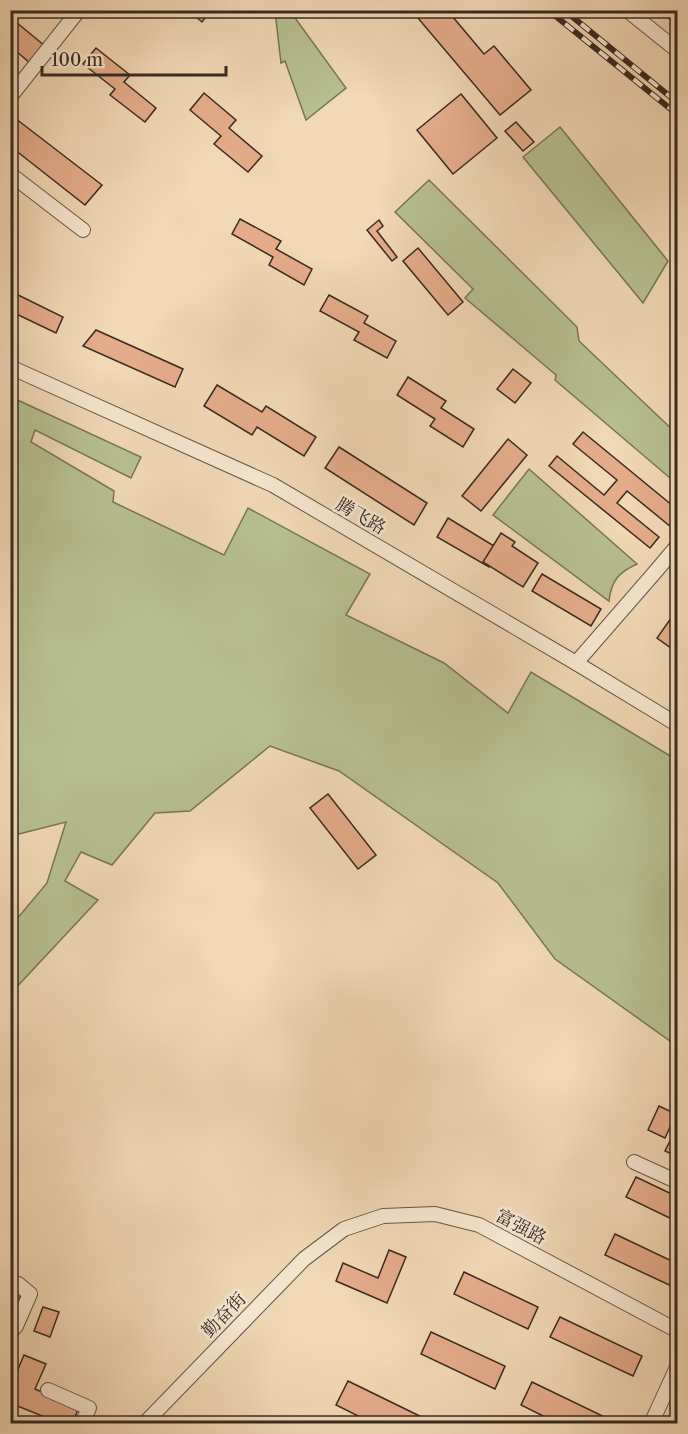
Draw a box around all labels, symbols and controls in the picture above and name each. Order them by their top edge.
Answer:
scale bar [42,39,226,77]
text: 100 m [51,49,103,71]
street label: 腾飞路 [332,493,390,539]
street label: 富强路 [492,1205,550,1249]
street label: 勤奋街 [197,1288,251,1342]

